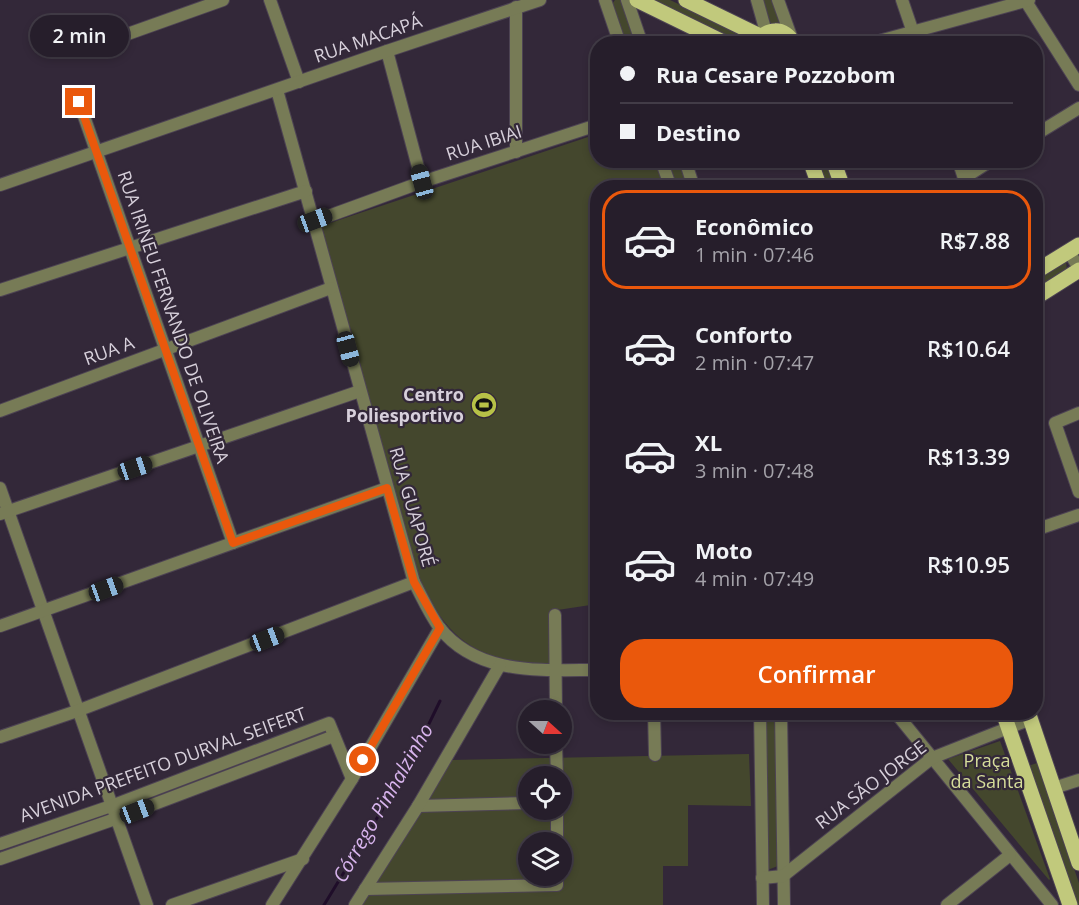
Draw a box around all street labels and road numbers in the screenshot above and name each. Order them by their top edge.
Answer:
street label: RUA MACAPÁ [310,8,425,68]
street label: RUA IBIAI [443,119,525,166]
street label: RUA IRINEU FERNANDO DE OLIVEIRA [112,167,236,467]
street label: RUA A [80,330,138,370]
street label: RUA GUAPORÉ [384,444,442,570]
street label: AVENIDA PREFEITO DURVAL SEIFERT [16,701,309,827]
street label: RUA SÃO JORGE [810,735,931,834]

